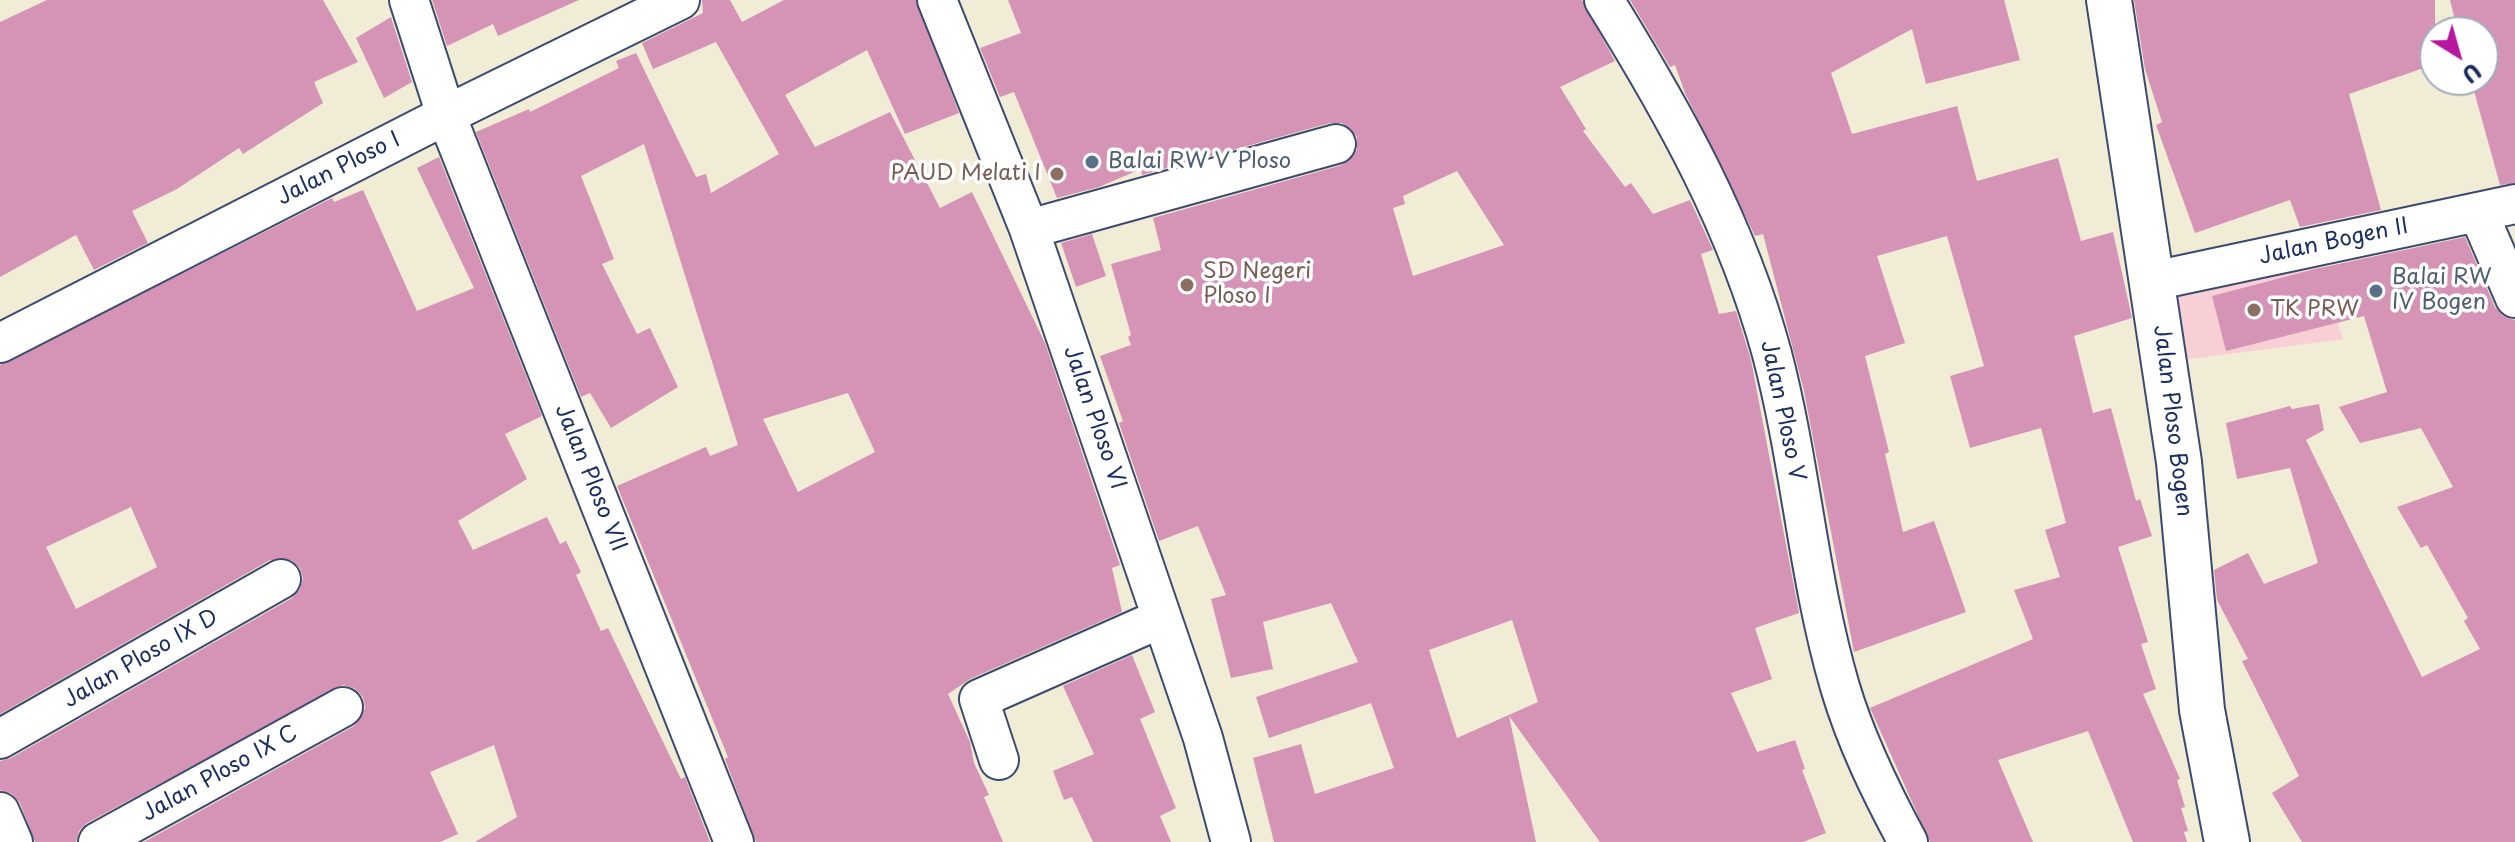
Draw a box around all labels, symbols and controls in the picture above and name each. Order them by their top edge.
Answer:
north arrow [2419,16,2499,96]
text: U [2456,56,2489,92]
street label: Jalan Ploso I [273,127,405,211]
place label: Balai RW V Ploso [1108,149,1291,175]
marker: Balai RW V Ploso [1083,153,1101,171]
place label: PAUD Melati I [891,161,1041,187]
marker: PAUD Melati I [1048,165,1066,183]
street label: Jalan Bogen II [2257,213,2411,271]
place label: SD Negeri Ploso I [1203,259,1311,310]
place label: Balai RW IV Bogen [2392,265,2491,316]
marker: SD Negeri Ploso I [1178,276,1196,294]
marker: Balai RW IV Bogen [2367,282,2385,300]
place label: TK PRW [2270,297,2359,323]
marker: TK PRW [2245,301,2263,319]
street label: Jalan Ploso Bogen [2147,324,2197,518]
street label: Jalan Ploso V [1754,338,1810,484]
street label: Jalan Ploso VI [1057,343,1131,493]
street label: Jalan Ploso VII [549,401,631,555]
street label: Jalan Ploso IX D [59,604,223,714]
street label: Jalan Ploso IX C [138,720,302,828]

